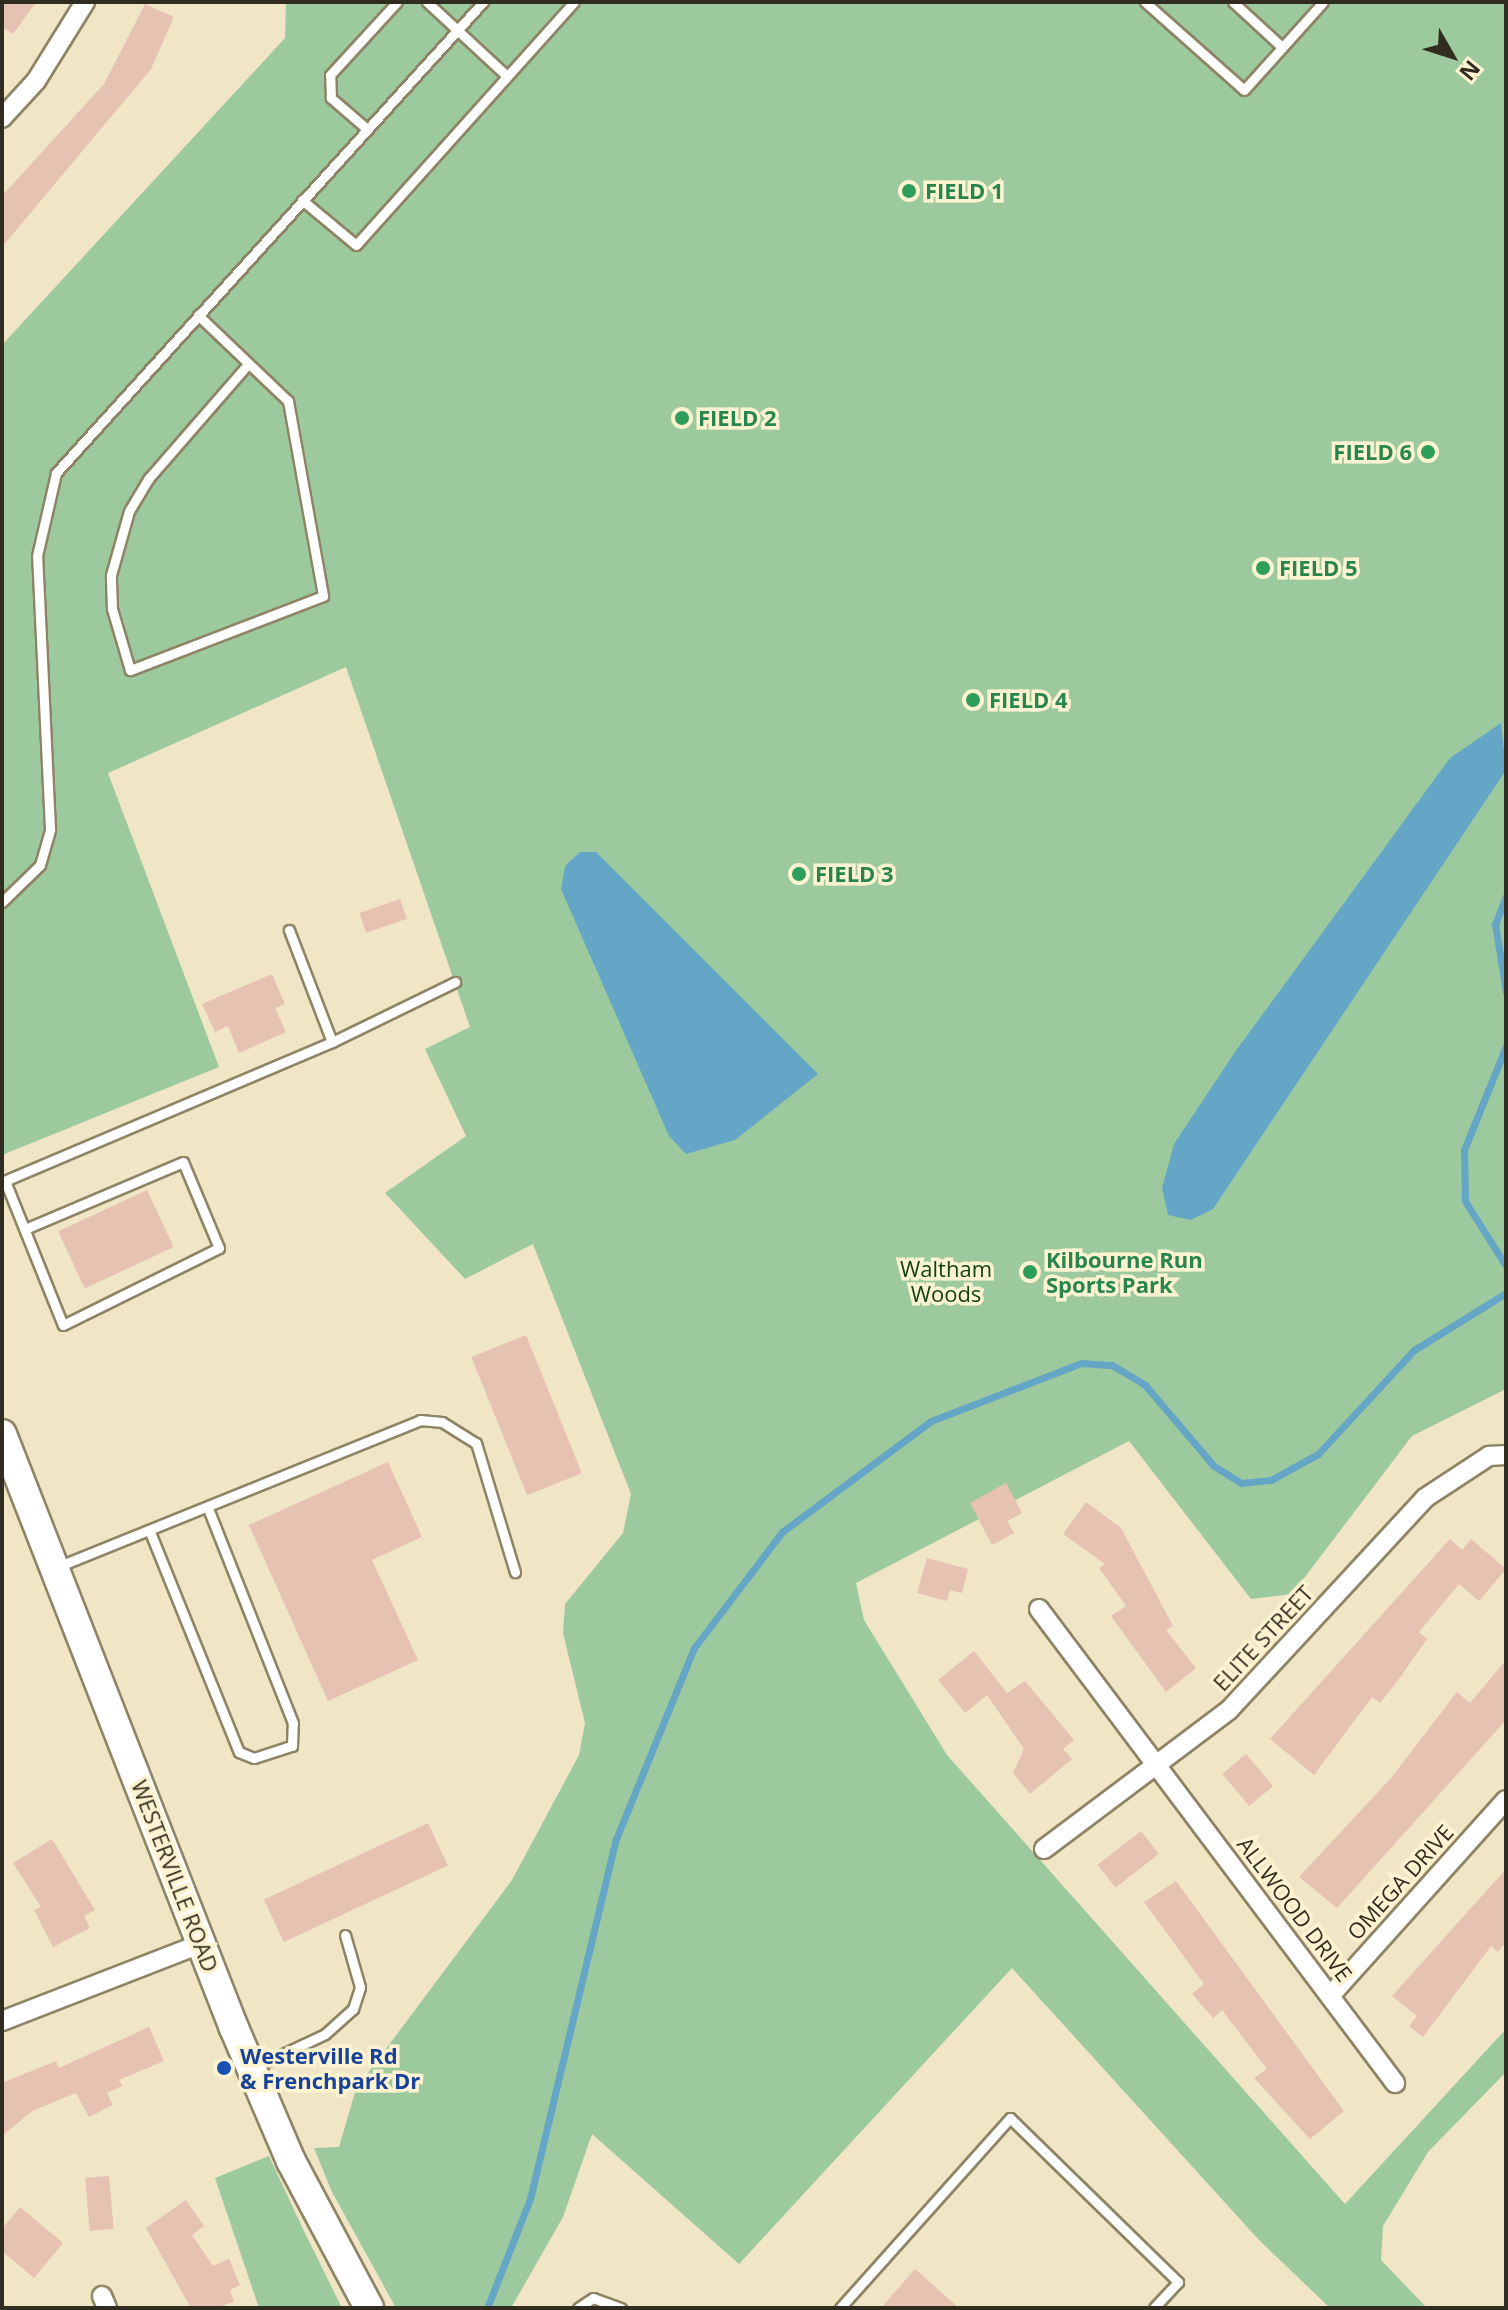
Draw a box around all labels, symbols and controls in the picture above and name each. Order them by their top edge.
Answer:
north arrow [1412,16,1492,96]
text: N [1453,55,1488,87]
place label: FIELD 1 [925,178,1004,204]
marker: FIELD 1 [900,182,918,200]
place label: FIELD 2 [698,405,777,431]
marker: FIELD 2 [673,409,691,427]
place label: FIELD 6 [1333,439,1412,465]
marker: FIELD 6 [1419,443,1437,461]
place label: FIELD 5 [1279,555,1358,581]
marker: FIELD 5 [1254,559,1272,577]
place label: FIELD 4 [989,687,1068,713]
marker: FIELD 4 [964,691,982,709]
place label: FIELD 3 [815,861,894,887]
marker: FIELD 3 [790,865,808,883]
place label: Kilbourne Run Sports Park [1046,1246,1203,1298]
park label: Waltham Woods [900,1255,992,1306]
marker: Kilbourne Run Sports Park [1021,1263,1039,1281]
street label: ELITE STREET [1208,1580,1318,1696]
street label: WESTERVILLE ROAD [126,1776,224,1976]
street label: OMEGA DRIVE [1341,1819,1459,1945]
street label: ALLWOOD DRIVE [1232,1832,1358,1986]
place label: Westerville Rd & Frenchpark Dr [240,2042,420,2094]
marker: Westerville Rd & Frenchpark Dr [215,2059,233,2077]

